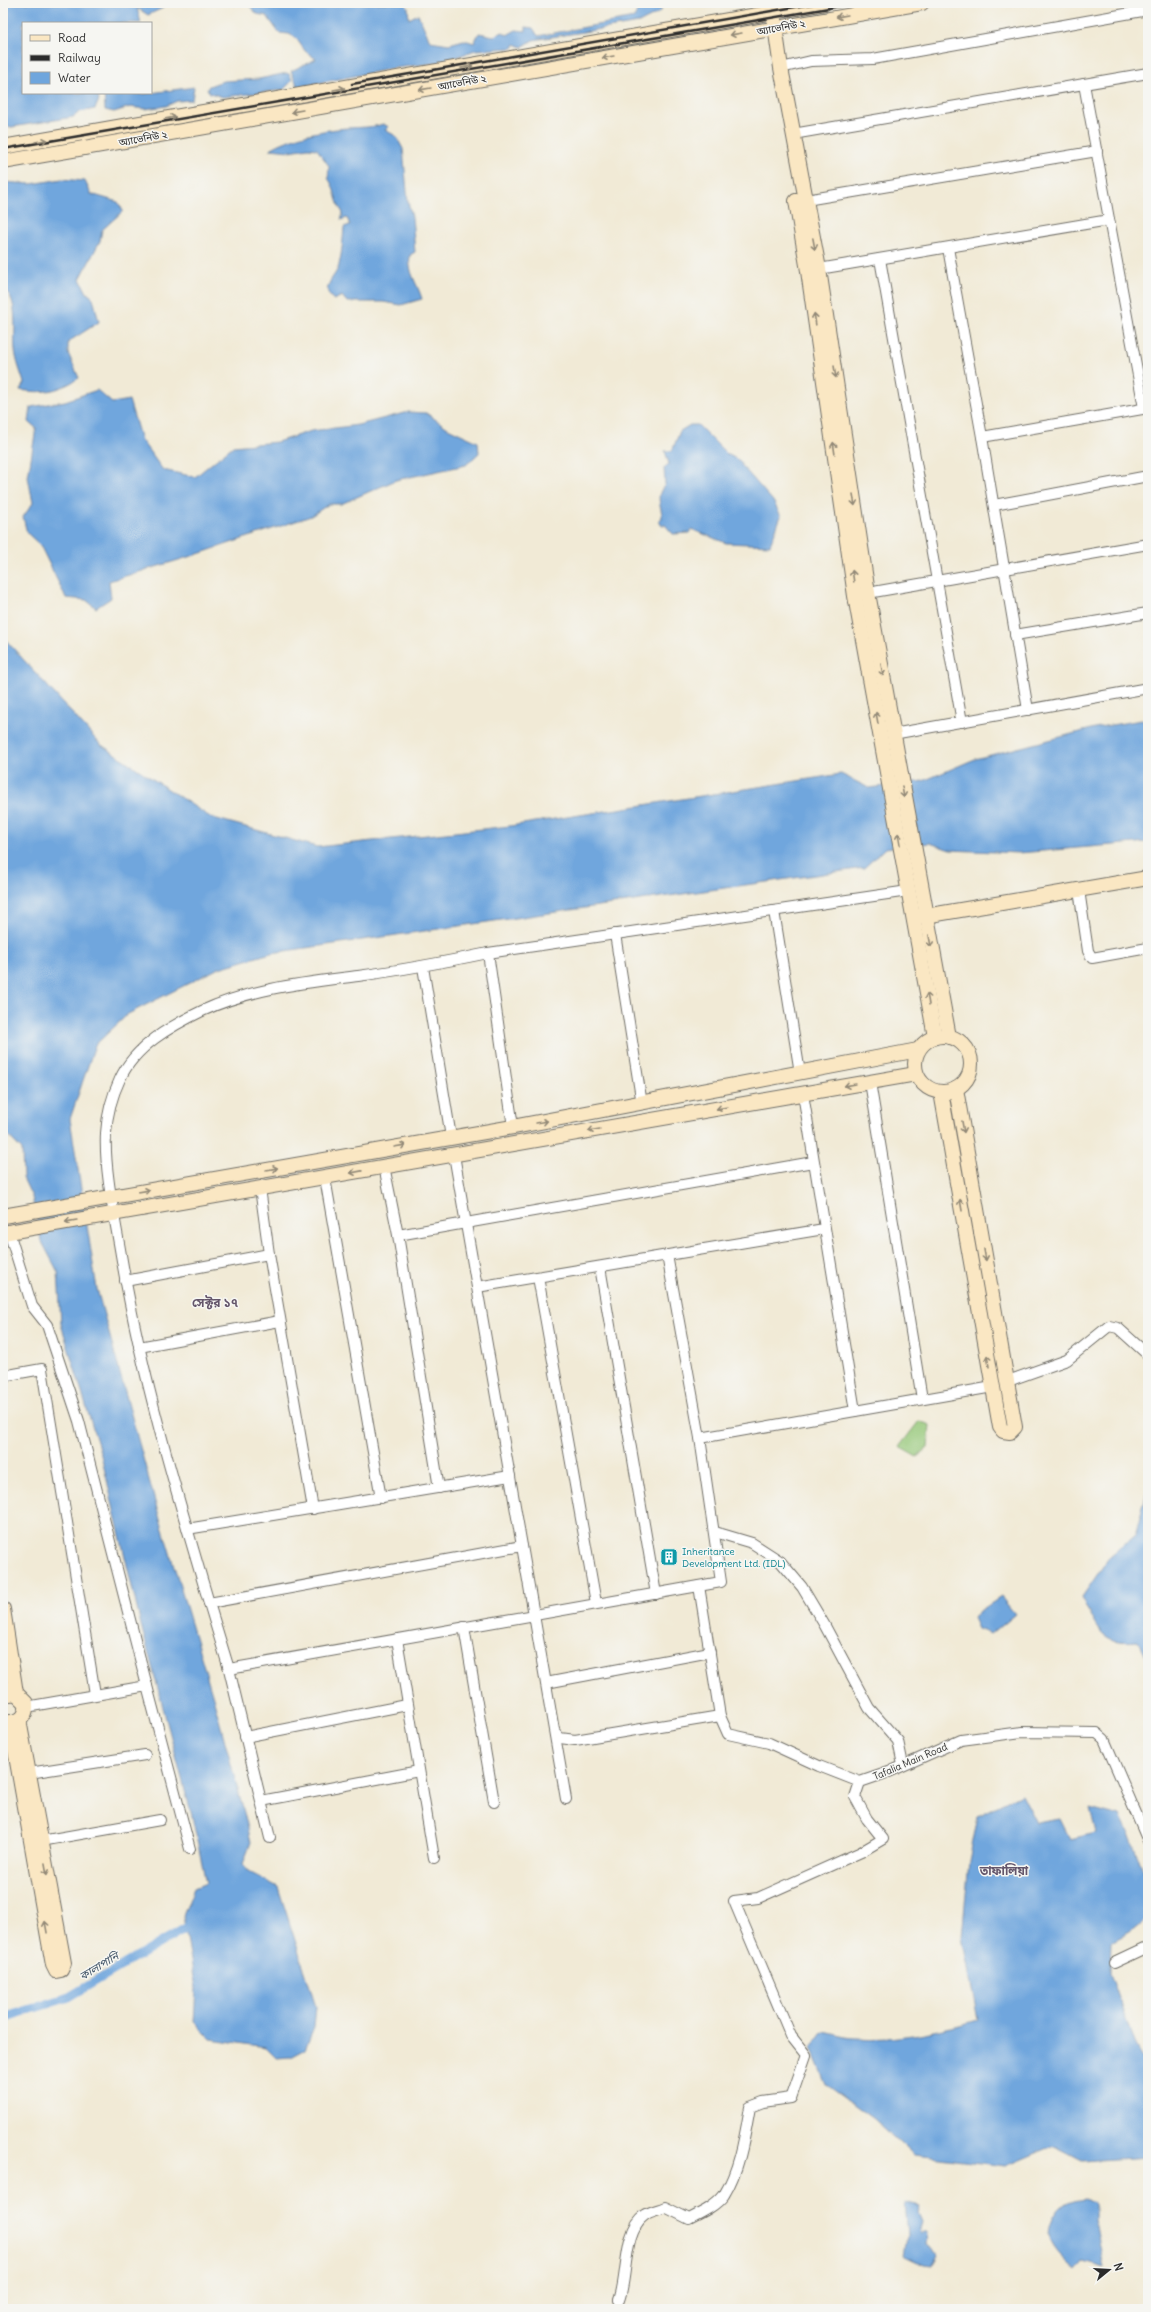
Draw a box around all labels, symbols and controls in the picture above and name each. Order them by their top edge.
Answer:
one-way arrow [836,13,849,21]
street label: অ্যাভেনিউ ২ [755,17,806,38]
legend [22,22,152,94]
text: Road [58,30,86,45]
one-way arrow [730,31,743,39]
text: Railway [58,50,101,65]
one-way arrow [602,53,615,61]
one-way arrow [460,63,473,71]
text: Water [58,70,91,85]
street label: অ্যাভেনিউ ২ [436,72,487,93]
one-way arrow [332,85,345,93]
one-way arrow [419,85,432,93]
one-way arrow [291,107,304,115]
one-way arrow [163,114,176,122]
street label: অ্যাভেনিউ ২ [117,128,168,149]
one-way arrow [35,136,48,144]
one-way arrow [811,237,819,250]
one-way arrow [811,313,819,326]
one-way arrow [831,365,839,378]
one-way arrow [830,441,838,454]
one-way arrow [850,494,858,507]
one-way arrow [849,570,857,583]
one-way arrow [878,663,886,676]
one-way arrow [873,712,881,725]
one-way arrow [899,785,907,798]
one-way arrow [894,833,902,846]
one-way arrow [926,934,934,947]
one-way arrow [923,993,931,1006]
one-way arrow [844,1082,857,1090]
one-way arrow [716,1104,729,1112]
one-way arrow [535,1118,548,1126]
one-way arrow [959,1120,967,1133]
one-way arrow [588,1126,601,1134]
one-way arrow [393,1142,406,1150]
one-way arrow [265,1164,278,1172]
one-way arrow [350,1168,363,1176]
one-way arrow [137,1187,150,1195]
one-way arrow [957,1199,965,1212]
one-way arrow [65,1217,78,1225]
one-way arrow [982,1248,990,1261]
district label: সেক্টর ১৭ [192,1295,238,1310]
one-way arrow [984,1355,992,1368]
place label: Inheritance Development Ltd. (IDL) [682,1545,786,1570]
building icon: Inheritance Development Ltd. (IDL) [659,1547,679,1567]
street label: Tafalia Main Road [871,1740,949,1783]
one-way arrow [43,1862,51,1875]
district label: তাফালিয়া [979,1863,1029,1878]
one-way arrow [42,1921,50,1934]
water label: কালাপানি [77,1948,123,1983]
north arrow [1089,2250,1129,2290]
text: N [1111,2261,1126,2273]

